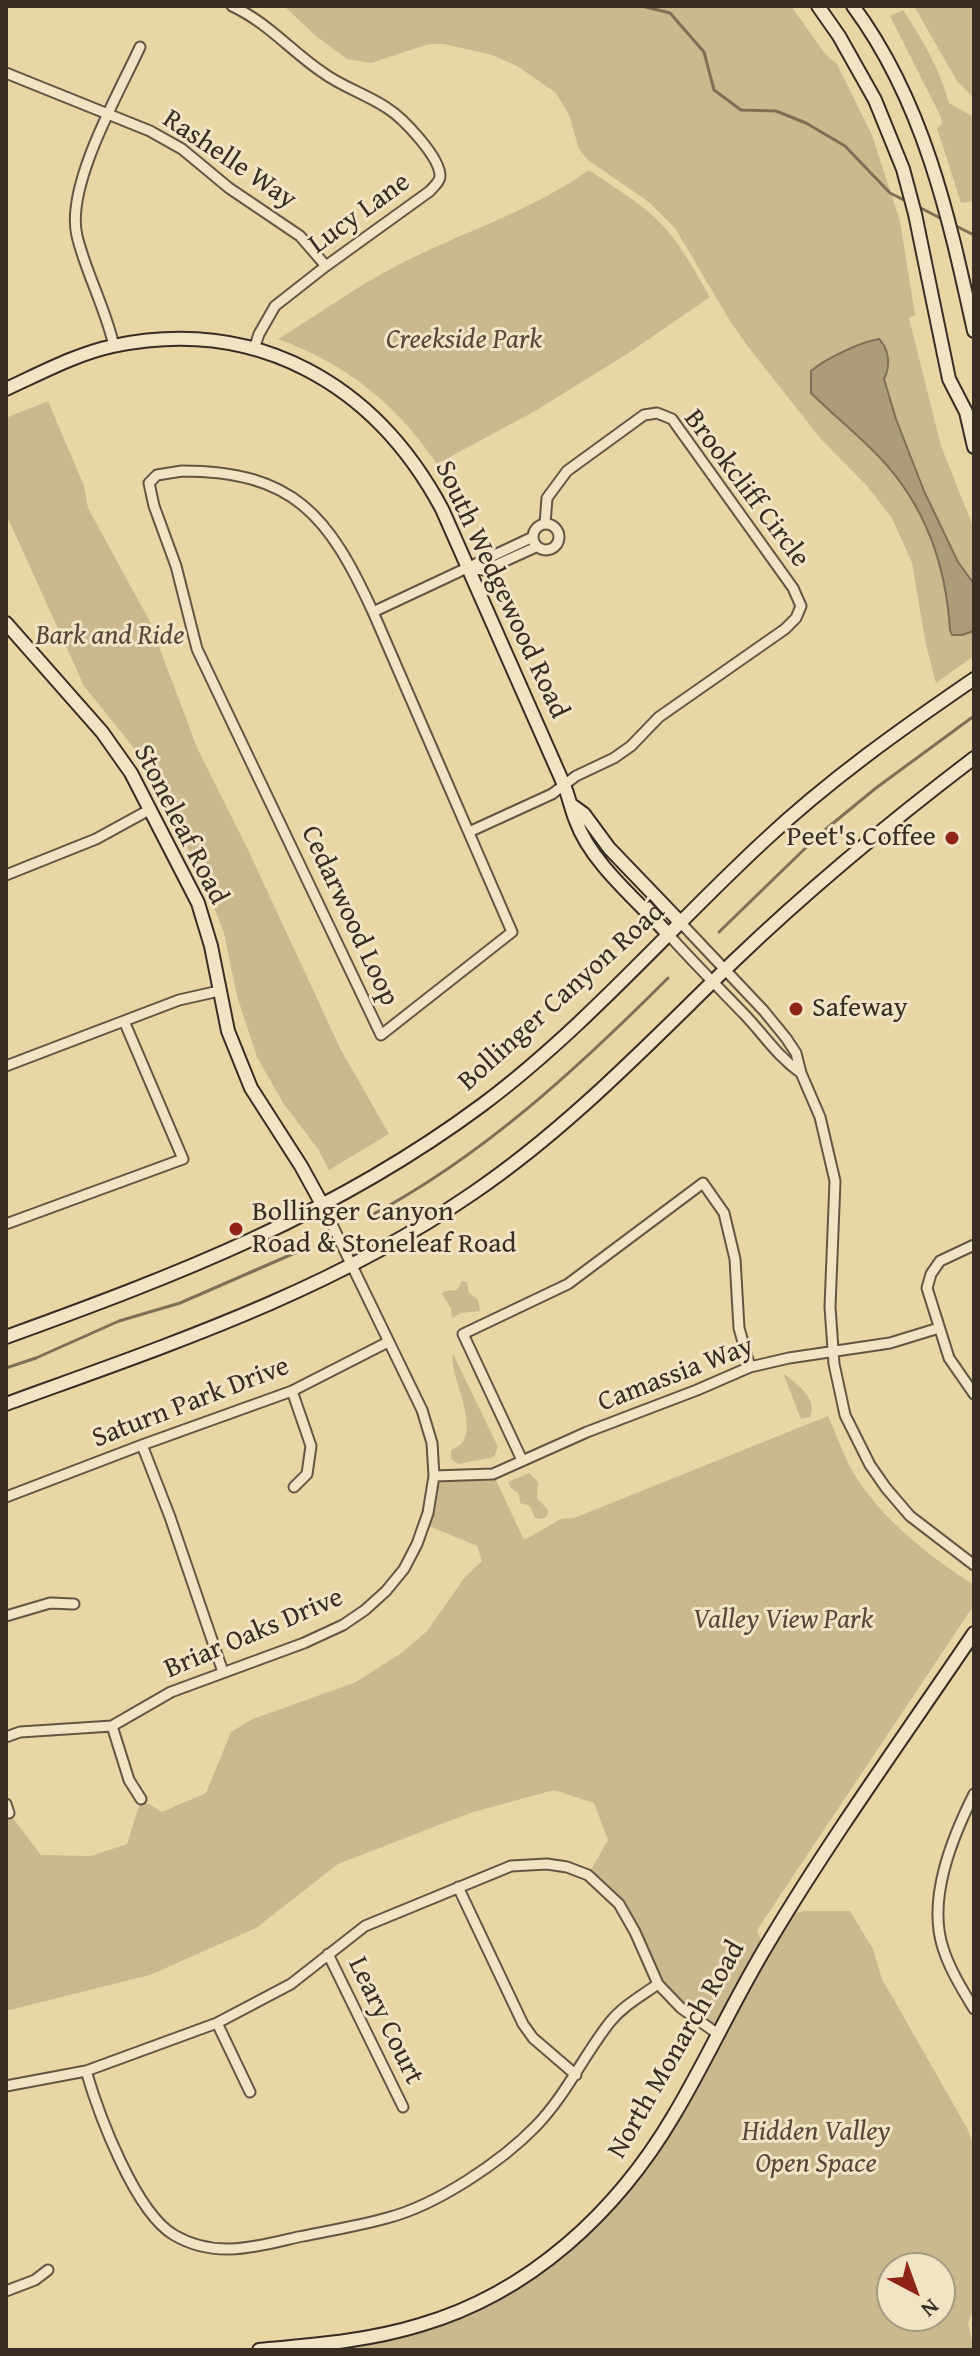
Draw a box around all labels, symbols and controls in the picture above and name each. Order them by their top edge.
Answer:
street label: Rashelle Way [156,103,302,217]
street label: Lucy Lane [303,166,417,262]
park label: Creekside Park [386,324,542,358]
street label: Brookcliff Circle [676,404,816,574]
street label: South Wedgewood Road [427,456,575,724]
park label: Bark and Ride [36,620,184,654]
street label: Stoneleaf Road [125,740,235,910]
street label: Cedarwood Loop [293,821,405,1011]
place label: Peet's Coffee [787,821,936,855]
marker: Peet's Coffee [943,829,961,847]
street label: Bollinger Canyon Road [452,895,672,1099]
place label: Safeway [812,992,908,1026]
marker: Safeway [787,1000,805,1018]
place label: Bollinger Canyon Road & Stoneleaf Road [252,1196,517,1262]
marker: Bollinger Canyon Road & Stoneleaf Road [227,1220,245,1238]
street label: Camassia Way [593,1330,759,1420]
street label: Saturn Park Drive [88,1350,294,1456]
street label: Briar Oaks Drive [160,1581,348,1687]
park label: Valley View Park [693,1604,873,1638]
street label: North Monarch Road [601,1935,753,2165]
street label: Leary Court [340,1952,430,2090]
park label: Hidden Valley Open Space [742,2116,890,2182]
north arrow [876,2252,956,2332]
text: N [914,2292,946,2326]

